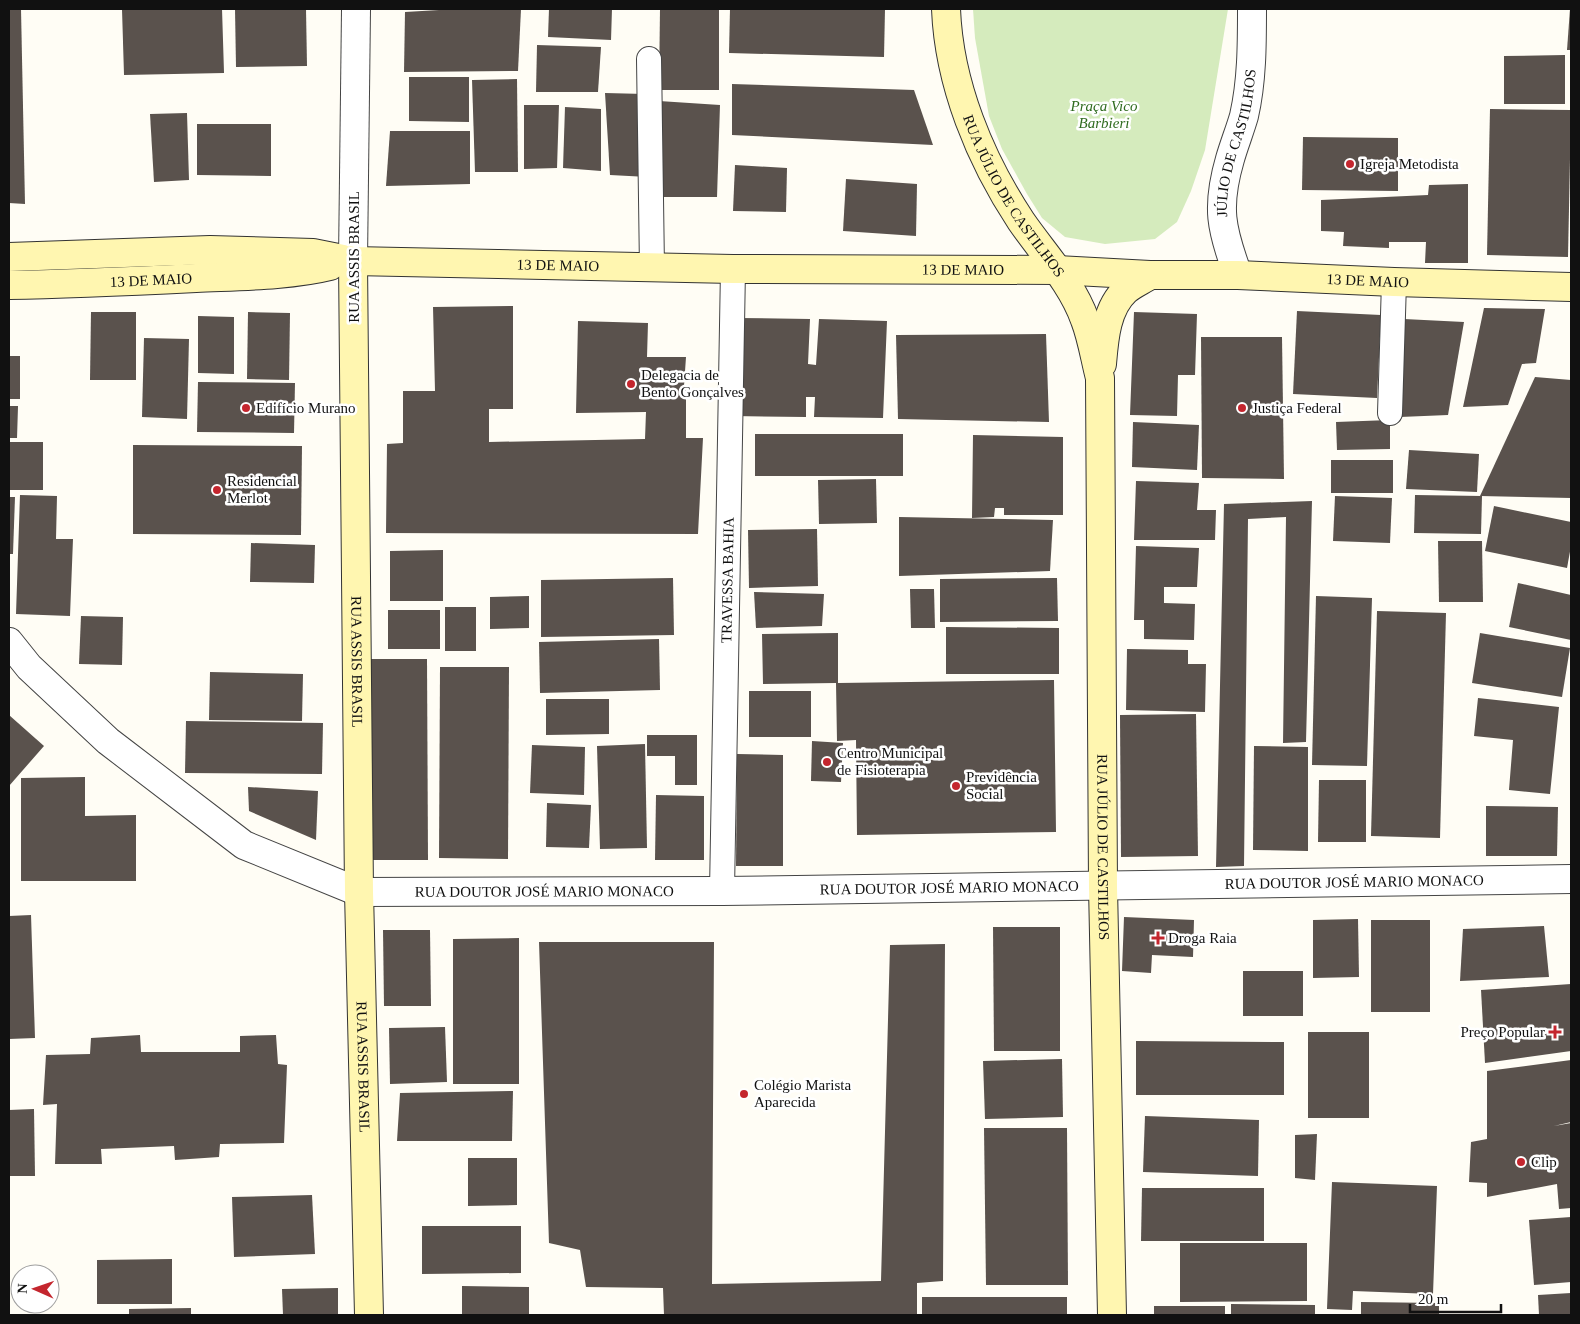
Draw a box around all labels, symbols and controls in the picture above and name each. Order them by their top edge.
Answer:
street label: JÚLIO DE CASTILHOS [1214,68,1259,218]
park label: Praça Vico Barbieri [1070,98,1138,131]
street label: RUA JÚLIO DE CASTILHOS [960,112,1068,280]
place label: Igreja Metodista [1360,156,1459,172]
marker: Igreja Metodista [1344,158,1356,170]
street label: RUA ASSIS BRASIL [346,191,362,323]
street label: 13 DE MAIO [517,256,600,274]
street label: 13 DE MAIO [922,262,1004,278]
street label: 13 DE MAIO [109,270,193,290]
street label: 13 DE MAIO [1326,271,1409,290]
place label: Delegacia de Bento Gonçalves [641,367,744,400]
marker: Delegacia de Bento Gonçalves [625,378,637,390]
place label: Edifício Murano [256,400,356,416]
place label: Justiça Federal [1252,400,1342,416]
marker: Edifício Murano [240,402,252,414]
marker: Justiça Federal [1236,402,1248,414]
place label: Residencial Merlot [227,473,297,506]
marker: Residencial Merlot [211,484,223,496]
street label: TRAVESSA BAHIA [718,517,737,643]
street label: RUA ASSIS BRASIL [348,596,365,728]
place label: Centro Municipal de Fisioterapia [837,745,943,778]
street label: RUA JÚLIO DE CASTILHOS [1094,754,1112,941]
marker: Centro Municipal de Fisioterapia [821,756,833,768]
place label: Previdência Social [966,769,1037,802]
marker: Previdência Social [950,780,962,792]
street label: RUA DOUTOR JOSÉ MARIO MONACO [1225,872,1484,892]
street label: RUA DOUTOR JOSÉ MARIO MONACO [820,878,1079,898]
street label: RUA DOUTOR JOSÉ MARIO MONACO [415,883,674,900]
place label: Droga Raia [1168,930,1237,946]
marker: Droga Raia [1152,932,1164,944]
street label: RUA ASSIS BRASIL [354,1001,373,1133]
place label: Preço Popular [1460,1024,1545,1040]
marker: Preço Popular [1549,1026,1561,1038]
place label: Colégio Marista Aparecida [754,1077,851,1110]
marker: Colégio Marista Aparecida [738,1088,750,1100]
place label: Clip [1531,1154,1557,1170]
marker: Clip [1515,1156,1527,1168]
north arrow [10,1264,60,1314]
scale bar [1410,1282,1501,1314]
text: N [15,1283,30,1294]
text: 20 m [1418,1291,1449,1307]

